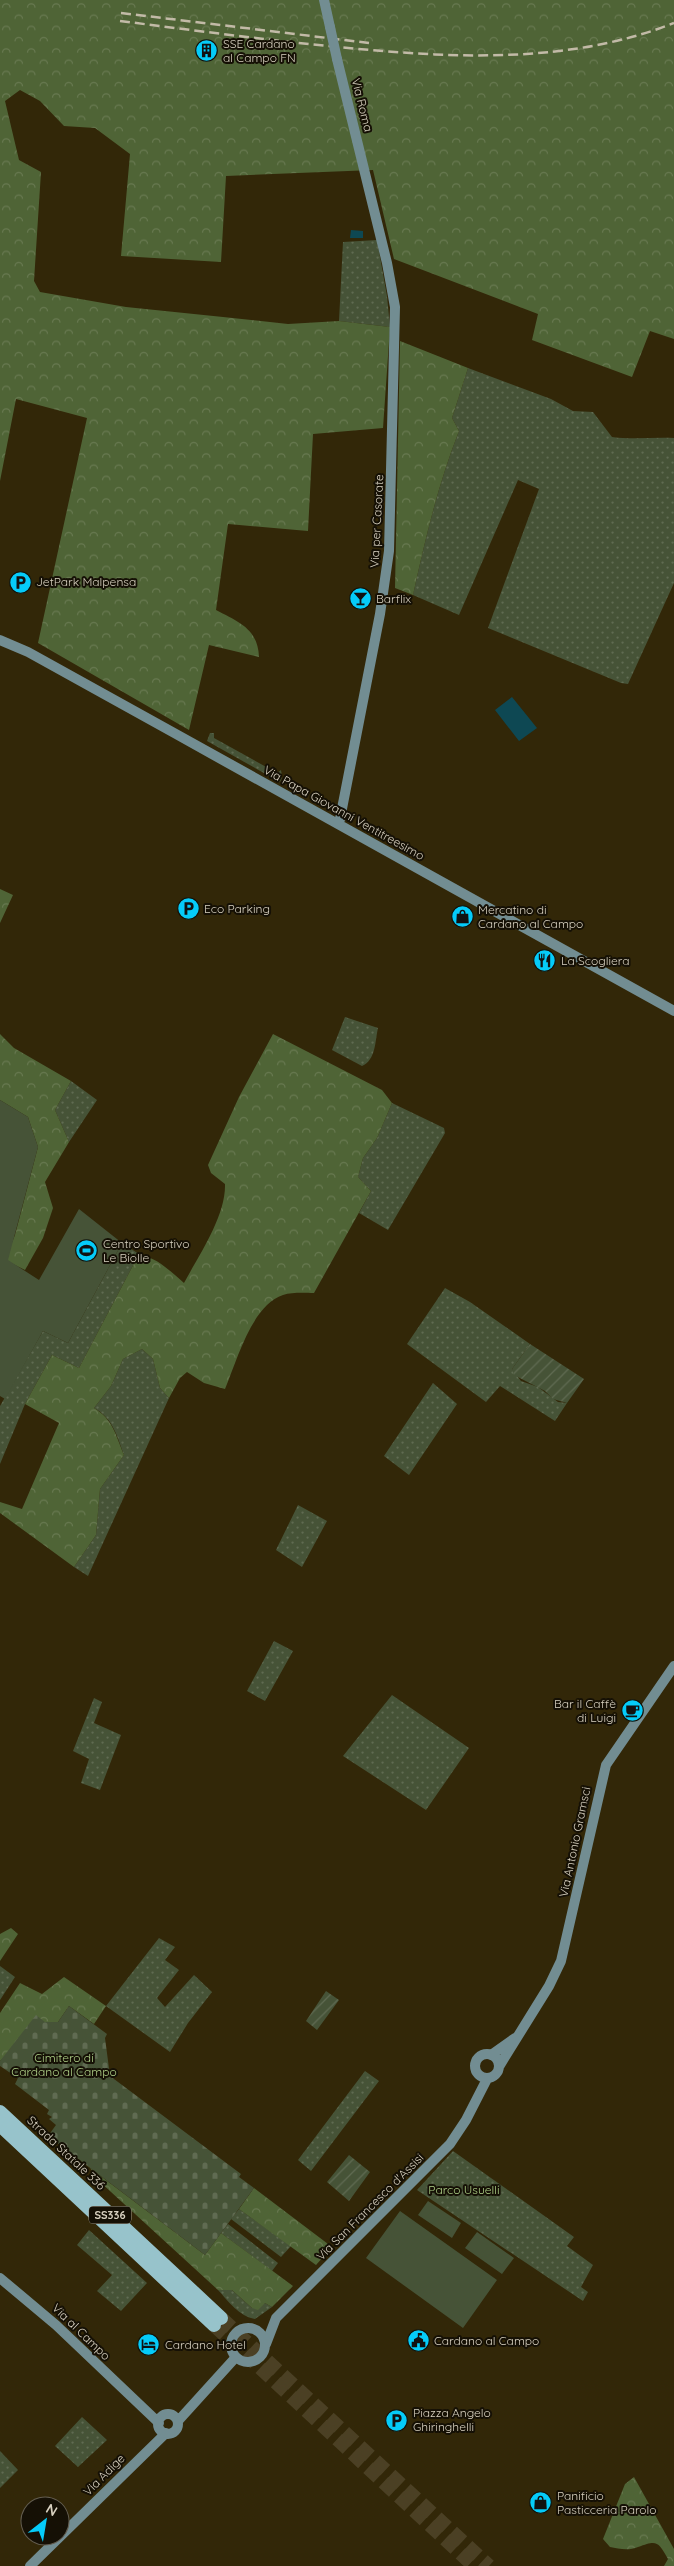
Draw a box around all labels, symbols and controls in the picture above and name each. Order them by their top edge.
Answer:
place label: SSE Cardano al Campo FN [223,36,296,65]
building icon: SSE Cardano al Campo FN [195,39,219,63]
street label: Via Roma [349,77,376,133]
street label: Via per Casorate [367,474,386,568]
parking icon: JetPark Malpensa [8,570,32,594]
place label: JetPark Malpensa [36,574,136,589]
bar icon: Barflix [348,587,372,611]
place label: Barflix [376,591,411,606]
street label: Via Papa Giovanni Ventitreesimo [261,762,427,863]
parking icon: Eco Parking [176,897,200,921]
place label: Eco Parking [204,901,270,916]
place label: Mercatino di Cardano al Campo [478,902,583,931]
shop icon: Mercatino di Cardano al Campo [450,905,474,929]
restaurant icon: La Scogliera [533,949,557,973]
place label: La Scogliera [561,953,630,968]
place label: Centro Sportivo Le Biolle [103,1236,190,1265]
sports icon: Centro Sportivo Le Biolle [75,1239,99,1263]
place label: Bar il Caffè di Luigi [554,1696,616,1725]
cafe icon: Bar il Caffè di Luigi [620,1699,644,1723]
street label: Via Antonio Gramsci [555,1785,594,1898]
park label: Cimitero di Cardano al Campo [11,2050,117,2079]
street label: Strada Statale 336 [24,2113,109,2193]
street label: Via San Francesco d'Assisi [313,2150,426,2263]
park label: Parco Usuelli [428,2182,500,2197]
road number: SS336 [89,2206,131,2224]
street label: Via al Campo [49,2300,114,2363]
public building icon: Cardano al Campo [406,2329,430,2353]
hotel icon: Cardano Hotel [137,2333,161,2357]
place label: Cardano al Campo [434,2333,539,2348]
place label: Cardano Hotel [165,2337,246,2352]
place label: Piazza Angelo Ghiringhelli [413,2405,491,2434]
parking icon: Piazza Angelo Ghiringhelli [385,2408,409,2432]
street label: Via Adige [80,2451,128,2499]
place label: Panificio Pasticceria Parolo [557,2488,656,2517]
shop icon: Panificio Pasticceria Parolo [529,2491,553,2515]
north arrow [20,2496,70,2546]
text: N [43,2499,61,2520]

